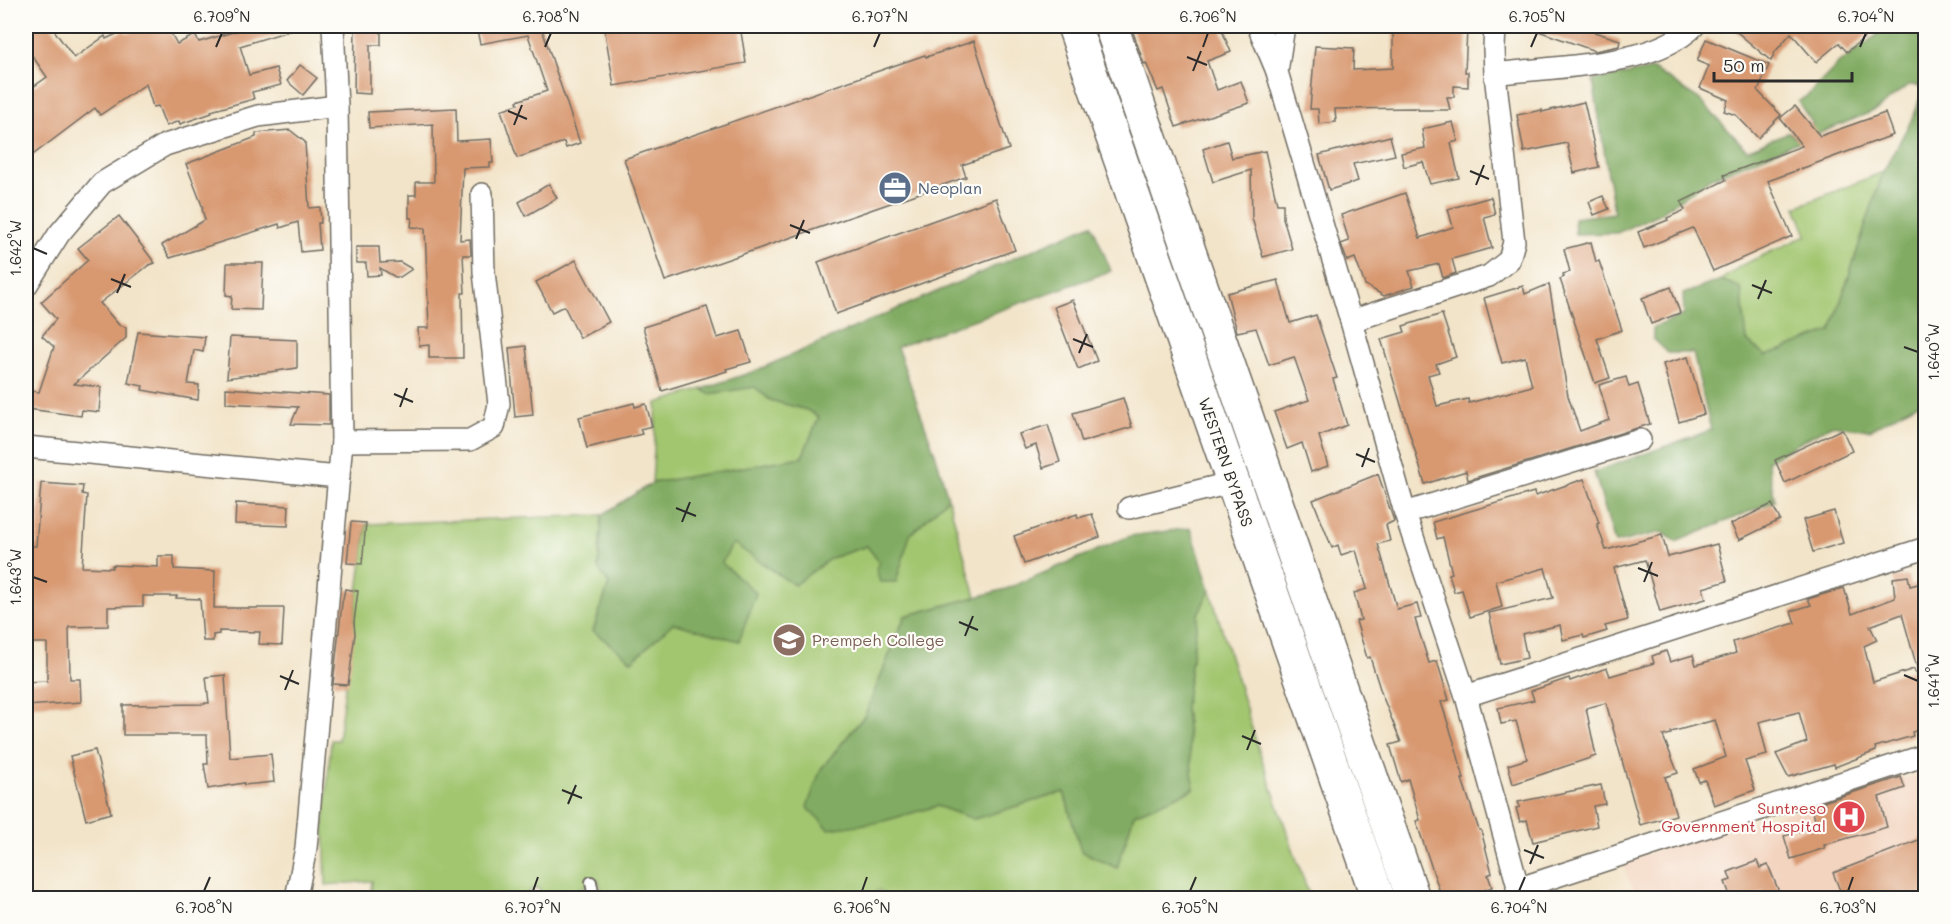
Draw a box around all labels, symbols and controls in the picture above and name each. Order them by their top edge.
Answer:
text: 6.709°N [194,6,250,26]
text: 6.708°N [522,6,580,26]
text: 6.707°N [852,6,908,26]
text: 6.706°N [1179,6,1237,26]
text: 6.705°N [1509,6,1565,26]
text: 6.704°N [1838,6,1894,26]
scale bar [1714,45,1852,83]
text: 50 m [1723,53,1765,77]
office icon: Neoplan [877,170,913,206]
place label: Neoplan [918,177,982,198]
text: 1.642°W [5,220,25,276]
text: 1.640°W [1923,323,1943,381]
street label: WESTERN BYPASS [1194,394,1258,529]
text: 1.643°W [5,549,25,605]
school or university icon: Prempeh College [771,622,807,658]
place label: Prempeh College [812,629,944,650]
text: 1.641°W [1923,654,1943,708]
place label: Suntreso Government Hospital [1661,797,1826,836]
hospital icon: Suntreso Government Hospital [1831,799,1867,835]
text: 6.708°N [175,897,233,917]
text: 6.707°N [505,897,561,917]
text: 6.706°N [833,897,891,917]
text: 6.705°N [1162,897,1218,917]
text: 6.704°N [1491,897,1547,917]
text: 6.703°N [1820,897,1876,917]

